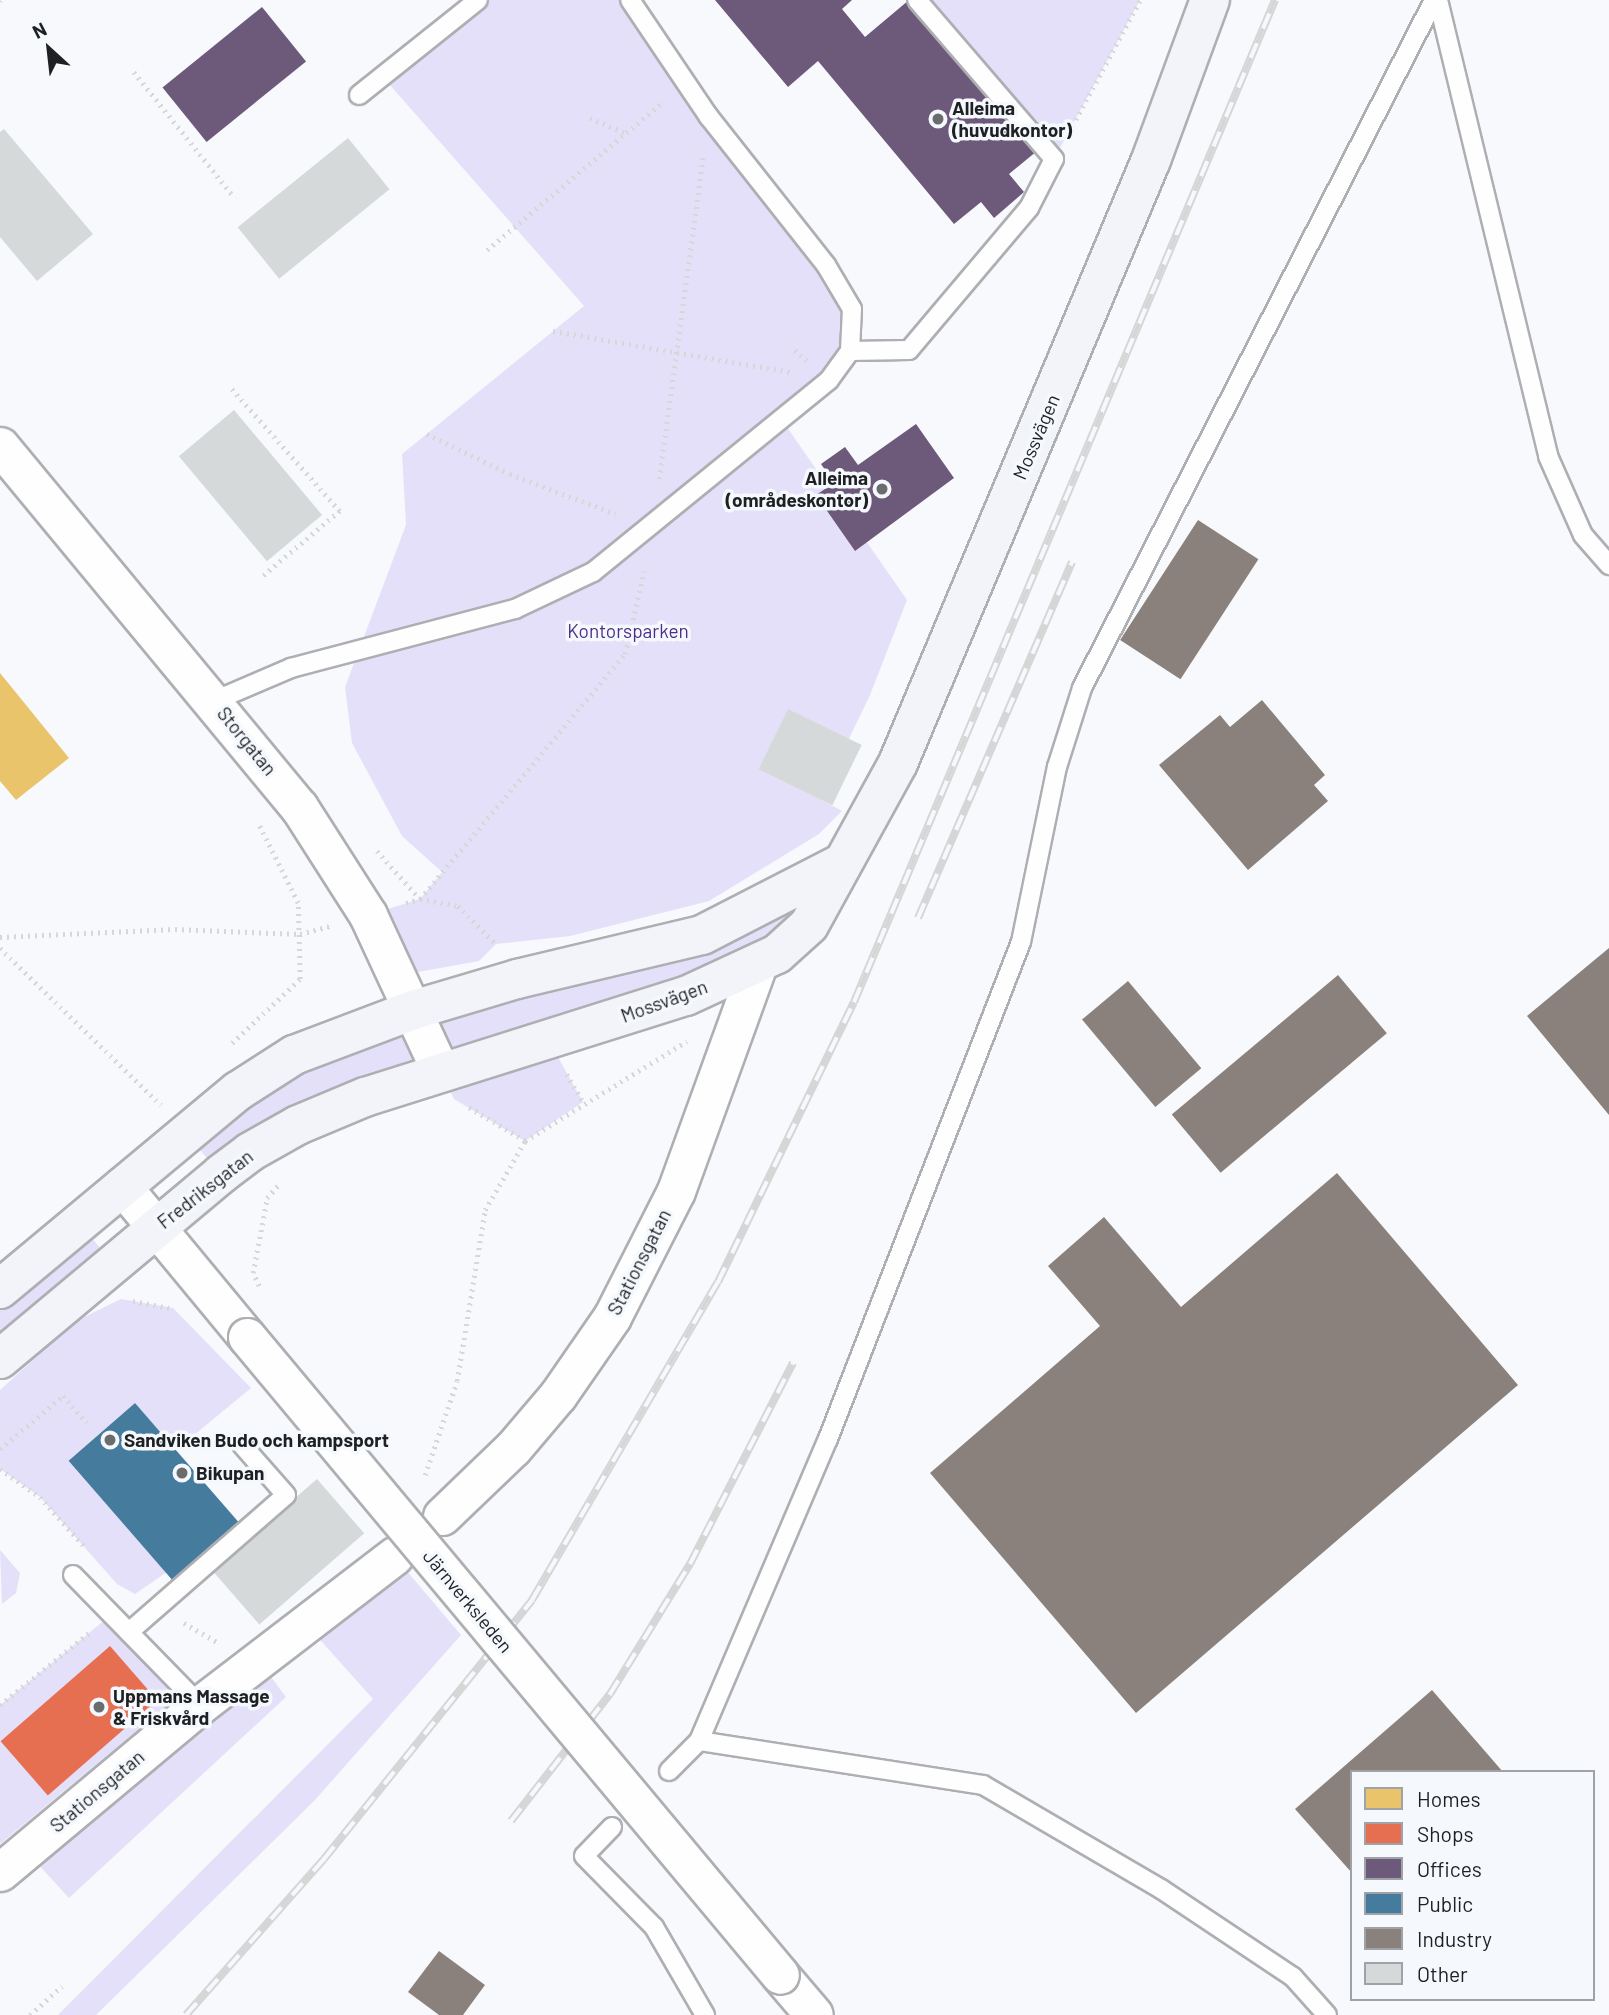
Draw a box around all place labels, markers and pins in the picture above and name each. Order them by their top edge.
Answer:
place label: Alleima (huvudkontor) [952,97,1072,141]
marker: Alleima (huvudkontor) [930,111,946,127]
place label: Alleima (områdeskontor) [726,467,868,511]
marker: Alleima (områdeskontor) [874,481,890,497]
place label: Sandviken Budo och kampsport [124,1429,389,1451]
marker: Sandviken Budo och kampsport [102,1432,118,1448]
place label: Bikupan [196,1462,264,1484]
marker: Bikupan [174,1465,190,1481]
place label: Uppmans Massage & Friskvård [113,1685,270,1729]
marker: Uppmans Massage & Friskvård [91,1699,107,1715]

